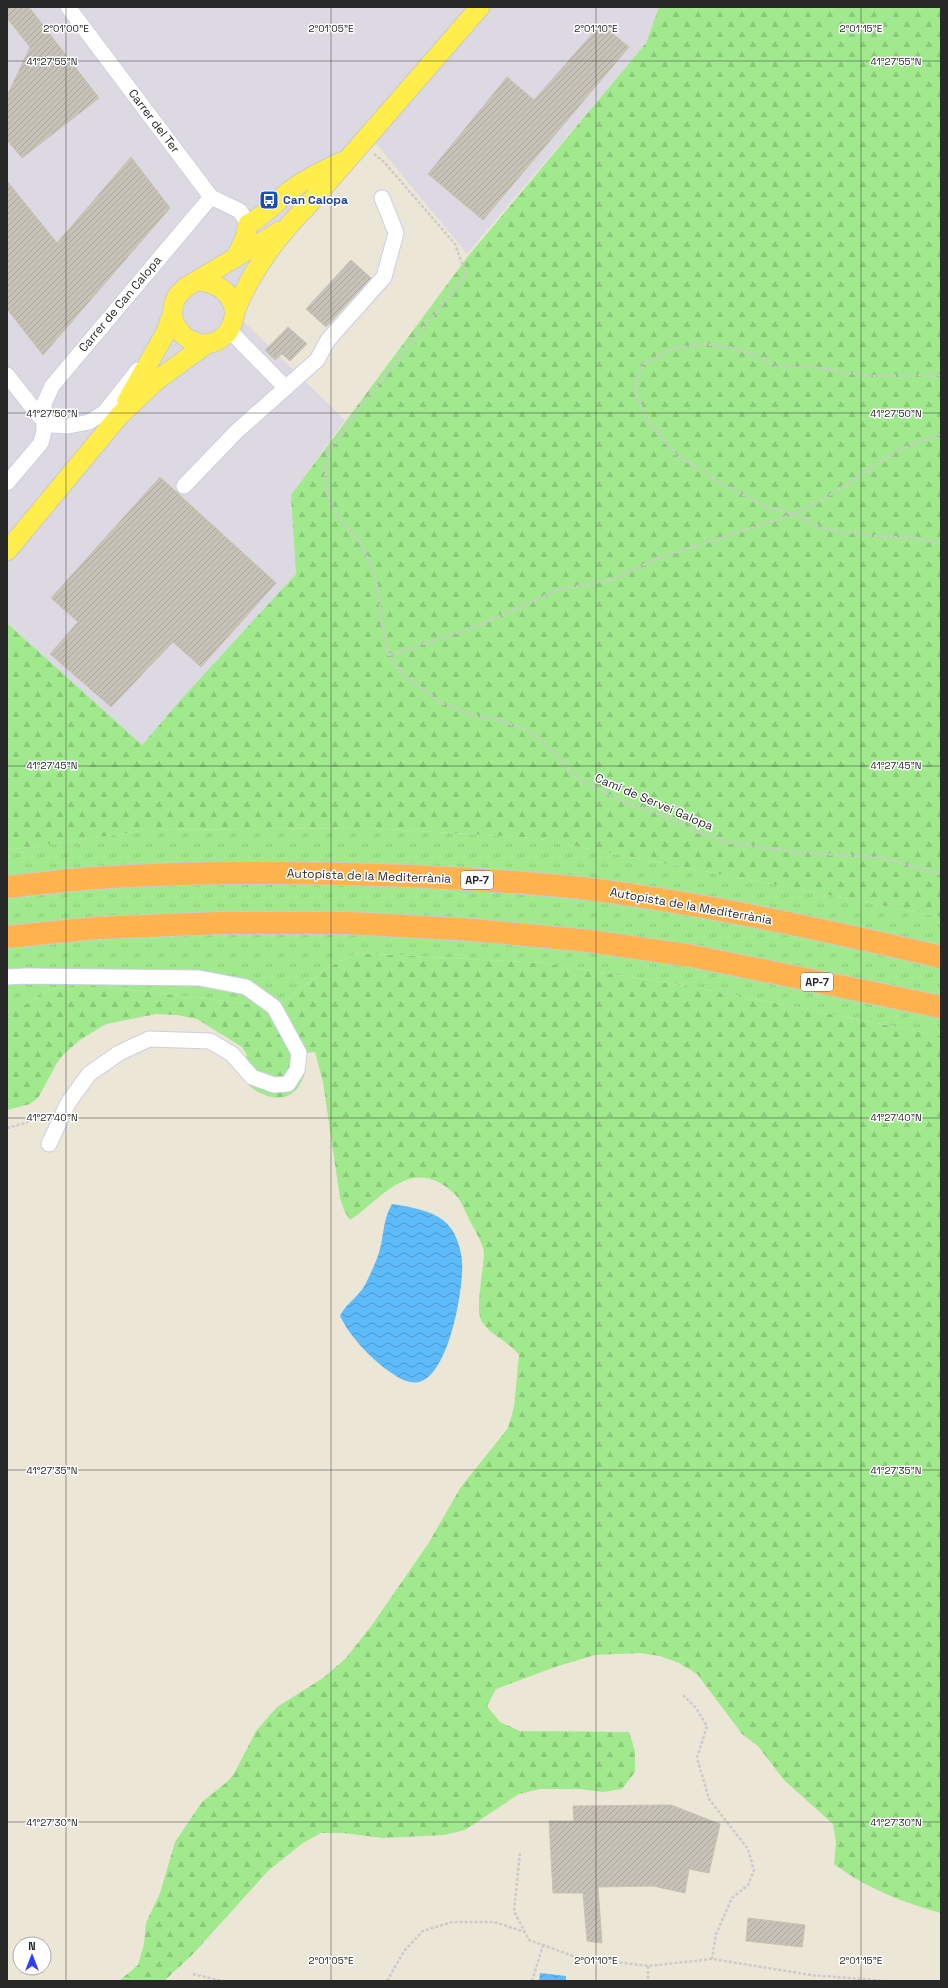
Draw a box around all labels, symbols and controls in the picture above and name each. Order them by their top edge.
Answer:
text: 2°01'00"E [43,22,89,35]
text: 2°01'05"E [308,22,354,35]
text: 2°01'10"E [574,22,618,35]
text: 2°01'15"E [840,22,883,35]
text: 41°27'55"N [27,55,77,68]
text: 41°27'55"N [871,55,921,68]
street label: Carrer del Ter [125,86,184,157]
bus stop icon: Can Calopa [258,189,280,211]
place label: Can Calopa [283,192,348,208]
street label: Carrer de Can Calopa [75,253,165,355]
text: 41°27'50"N [26,407,78,420]
text: 41°27'50"N [870,407,922,420]
text: 41°27'45"N [27,759,77,772]
text: 41°27'45"N [871,759,921,772]
street label: Camí de Servei Galopa [592,770,716,834]
street label: Autopista de la Mediterrània [287,865,451,887]
road number: AP-7 [461,871,493,889]
street label: Autopista de la Mediterrània [609,884,773,928]
road number: AP-7 [801,973,833,991]
text: 41°27'40"N [26,1111,78,1124]
text: 41°27'40"N [870,1111,922,1124]
text: 41°27'35"N [26,1464,78,1477]
text: 41°27'35"N [870,1464,922,1477]
text: 41°27'30"N [26,1816,78,1829]
text: 41°27'30"N [870,1816,922,1829]
north arrow [12,1936,52,1976]
text: N [28,1939,36,1953]
text: 2°01'05"E [308,1954,354,1967]
text: 2°01'10"E [574,1954,618,1967]
text: 2°01'15"E [840,1954,883,1967]

